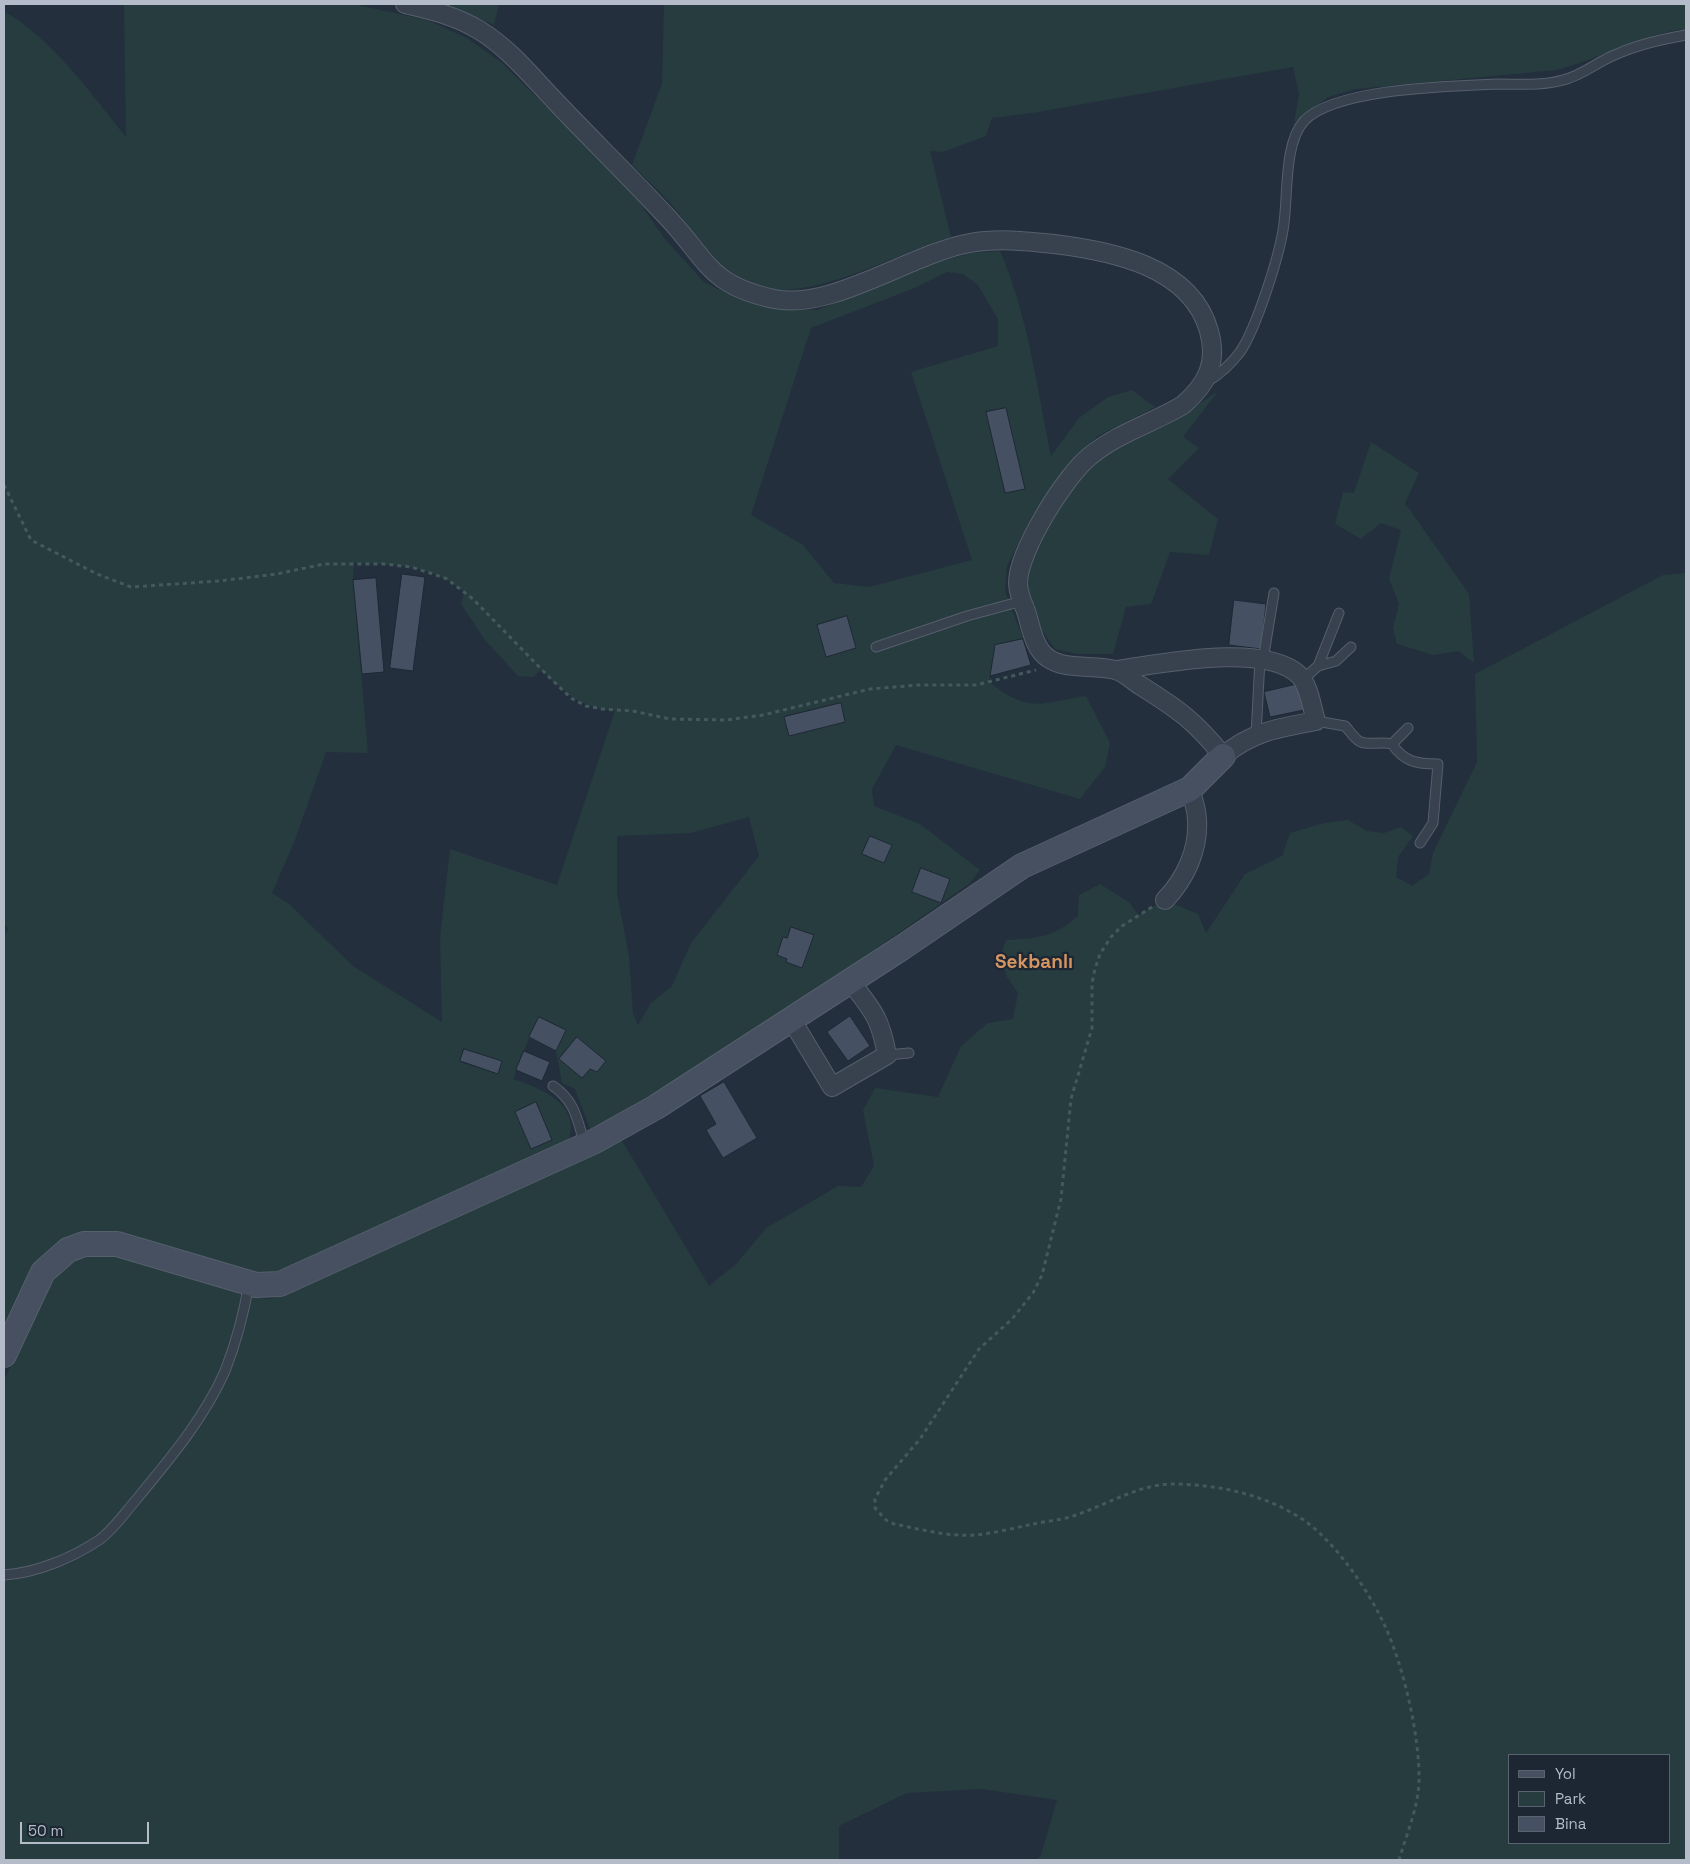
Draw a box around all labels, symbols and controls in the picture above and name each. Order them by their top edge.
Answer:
district label: Sekbanlı [995,952,1073,974]
legend [1508,1754,1670,1844]
text: Yol [1555,1764,1576,1783]
text: Park [1555,1789,1586,1808]
scale bar [22,1812,151,1844]
text: Bina [1555,1814,1586,1833]
text: 50 m [28,1821,63,1840]

